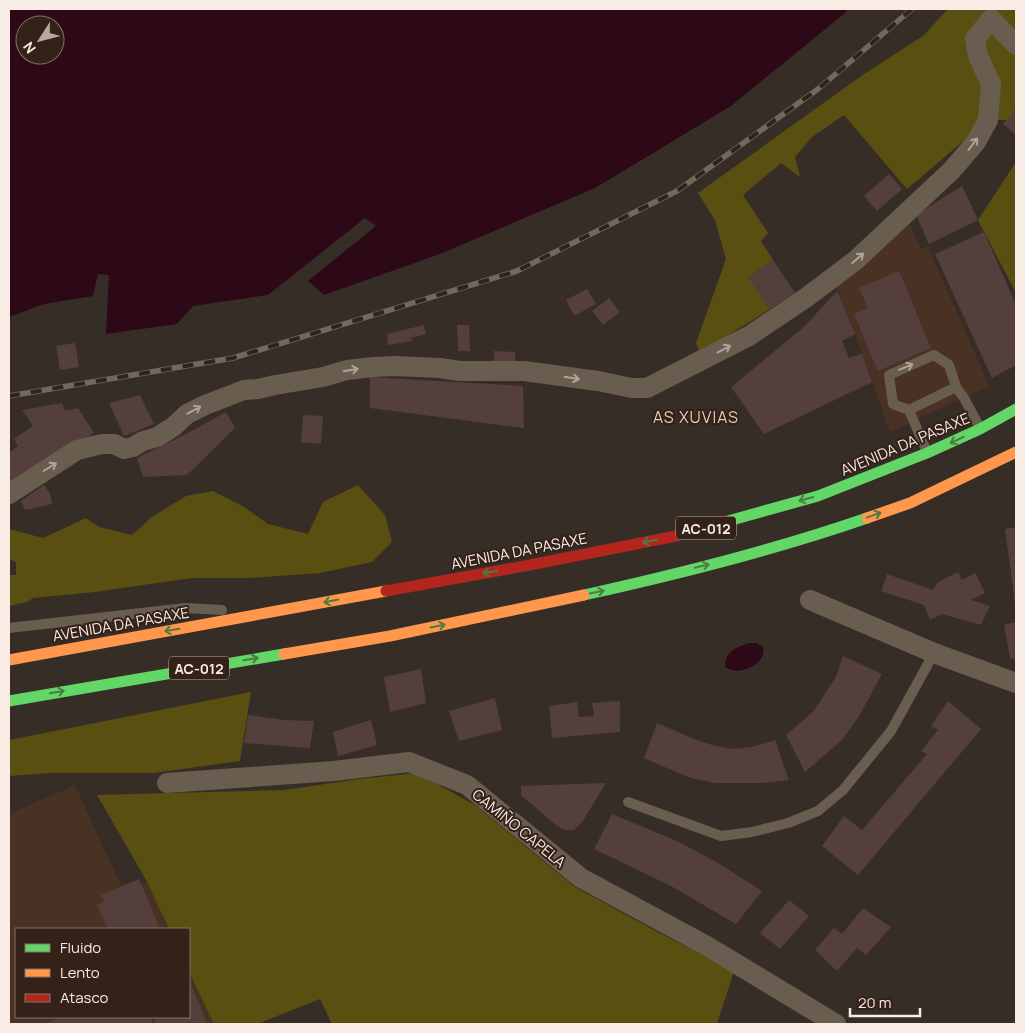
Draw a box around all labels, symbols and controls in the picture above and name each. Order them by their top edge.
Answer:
north arrow [15,15,65,65]
text: N [18,38,40,58]
one-way arrow [968,138,979,151]
one-way arrow [851,252,864,264]
one-way arrow [716,344,731,354]
one-way arrow [899,362,914,371]
one-way arrow [342,365,358,375]
one-way arrow [564,373,580,383]
one-way arrow [187,405,202,415]
district label: AS XUVIAS [653,406,739,428]
street label: AVENIDA DA PASAXE [837,407,973,481]
one-way arrow [950,435,965,445]
one-way arrow [42,462,56,472]
one-way arrow [799,495,815,505]
one-way arrow [866,510,881,519]
road number: AC-012 [676,516,736,540]
street label: AVENIDA DA PASAXE [449,528,589,574]
one-way arrow [642,537,658,547]
one-way arrow [693,561,709,571]
one-way arrow [482,568,498,578]
one-way arrow [588,587,604,596]
one-way arrow [324,597,340,607]
street label: AVENIDA DA PASAXE [51,602,191,646]
one-way arrow [429,620,445,630]
one-way arrow [164,626,180,636]
one-way arrow [243,654,259,664]
road number: AC-012 [169,656,229,680]
one-way arrow [48,687,64,697]
street label: CAMIÑO CAPELA [468,784,571,873]
legend [15,928,190,1018]
text: Fluido [60,937,101,958]
text: Lento [60,962,100,983]
scale bar [850,986,920,1018]
text: Atasco [60,987,108,1008]
text: 20 m [858,992,891,1013]

